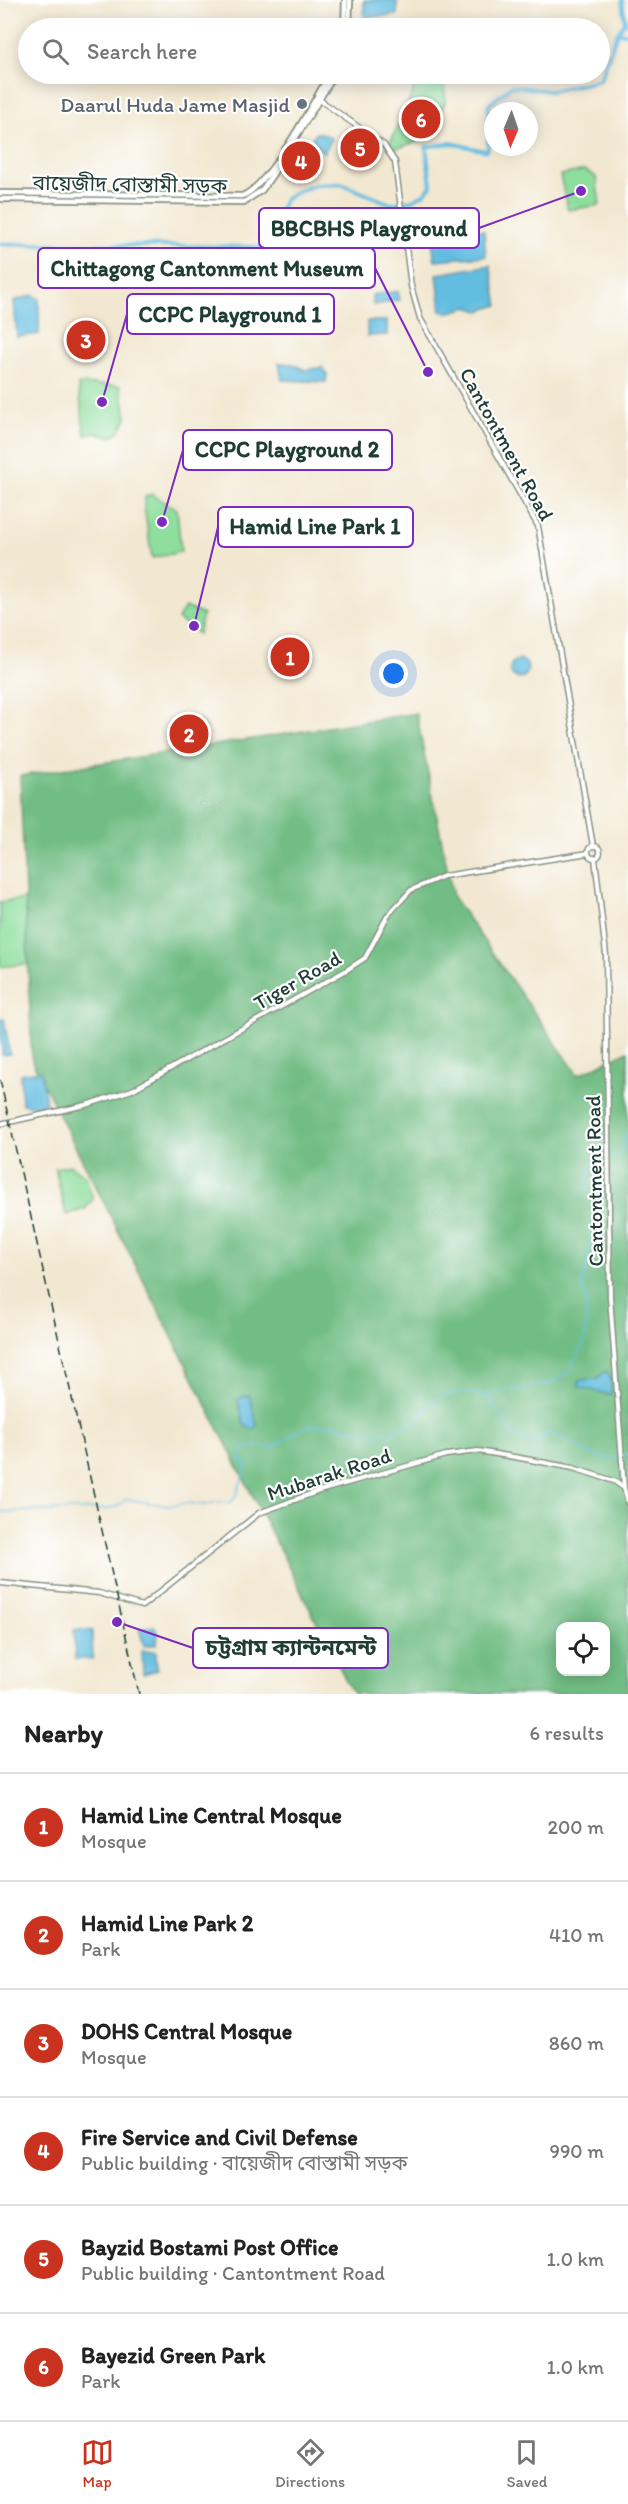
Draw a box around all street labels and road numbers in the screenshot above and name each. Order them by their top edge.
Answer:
street label: বায়েজীদ বোস্তামী সড়ক [31,170,229,198]
street label: Cantontment Road [455,363,559,525]
street label: Tiger Road [249,945,346,1015]
street label: Cantontment Road [580,1095,608,1267]
street label: Mubarak Road [264,1442,395,1506]

